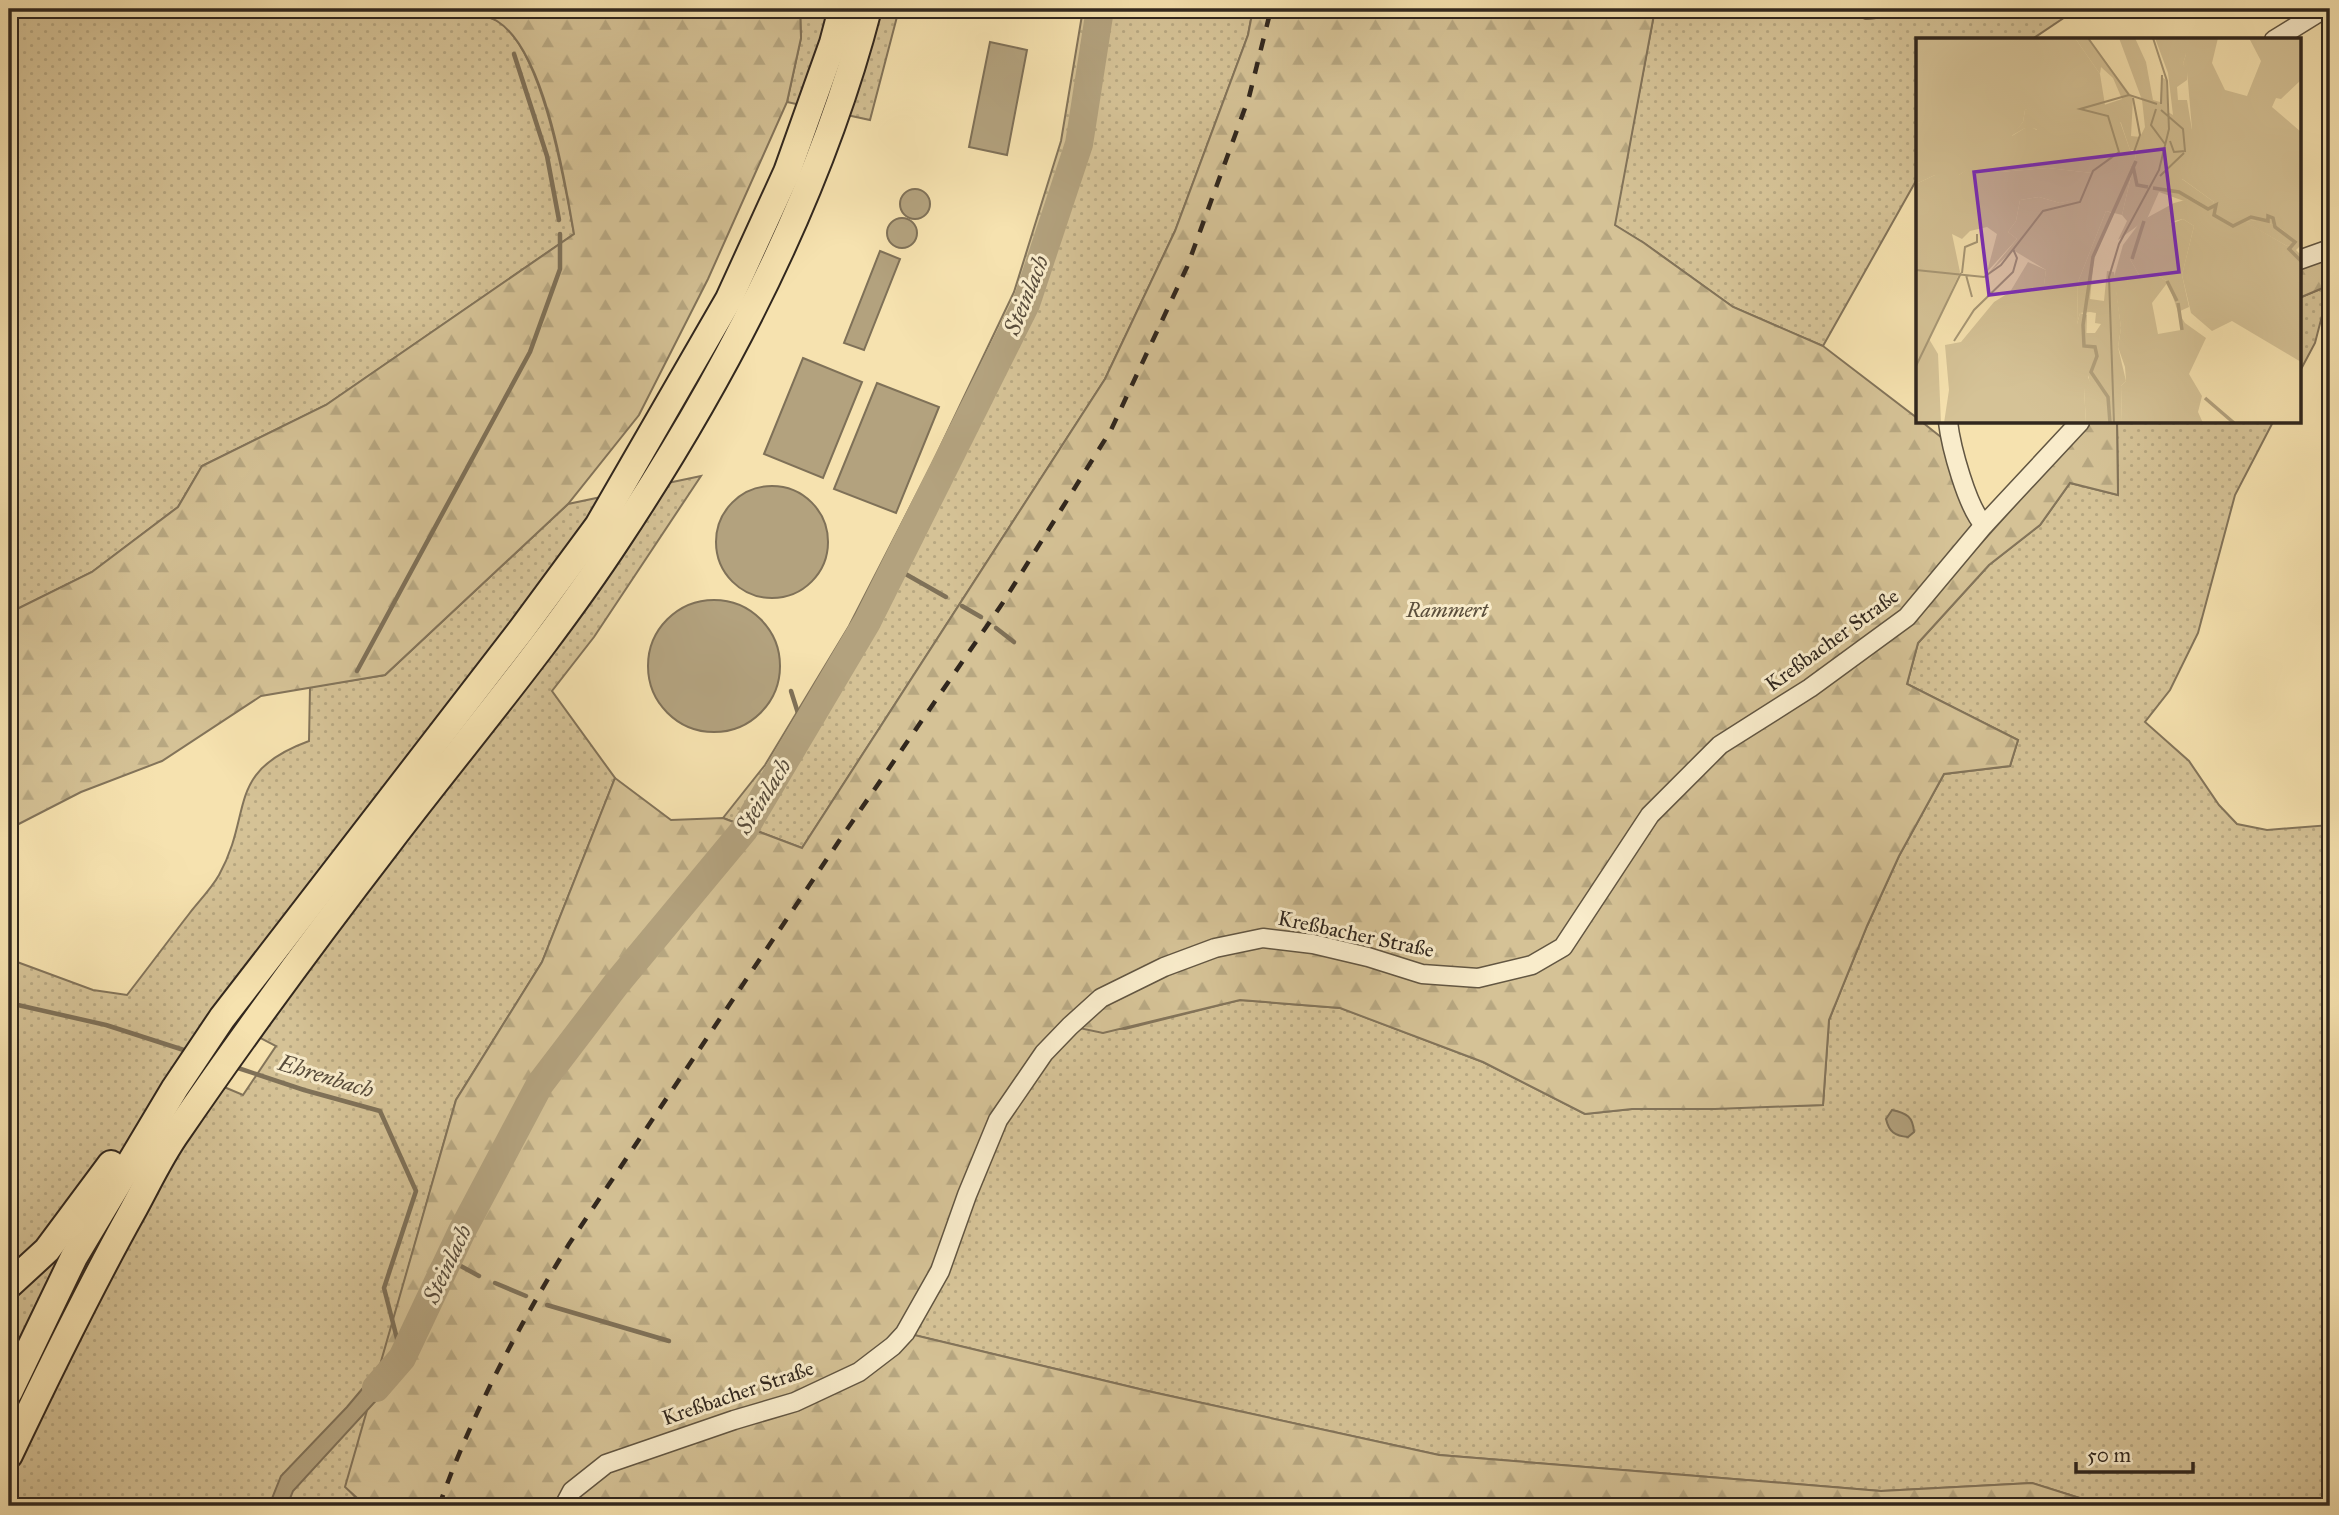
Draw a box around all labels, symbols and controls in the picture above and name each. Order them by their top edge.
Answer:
inset map [1916,38,2300,424]
water label: Steinlach [997,251,1055,340]
street label: Kreßbacher Straße [1760,583,1904,697]
park label: Rammert [1405,597,1489,623]
water label: Steinlach [728,753,797,840]
street label: Kreßbacher Straße [1276,905,1437,963]
water label: Ehrenbach [274,1048,377,1104]
water label: Steinlach [416,1220,477,1309]
street label: Kreßbacher Straße [659,1355,818,1431]
scale bar [2076,1431,2194,1475]
text: 50 m [2087,1442,2132,1468]

